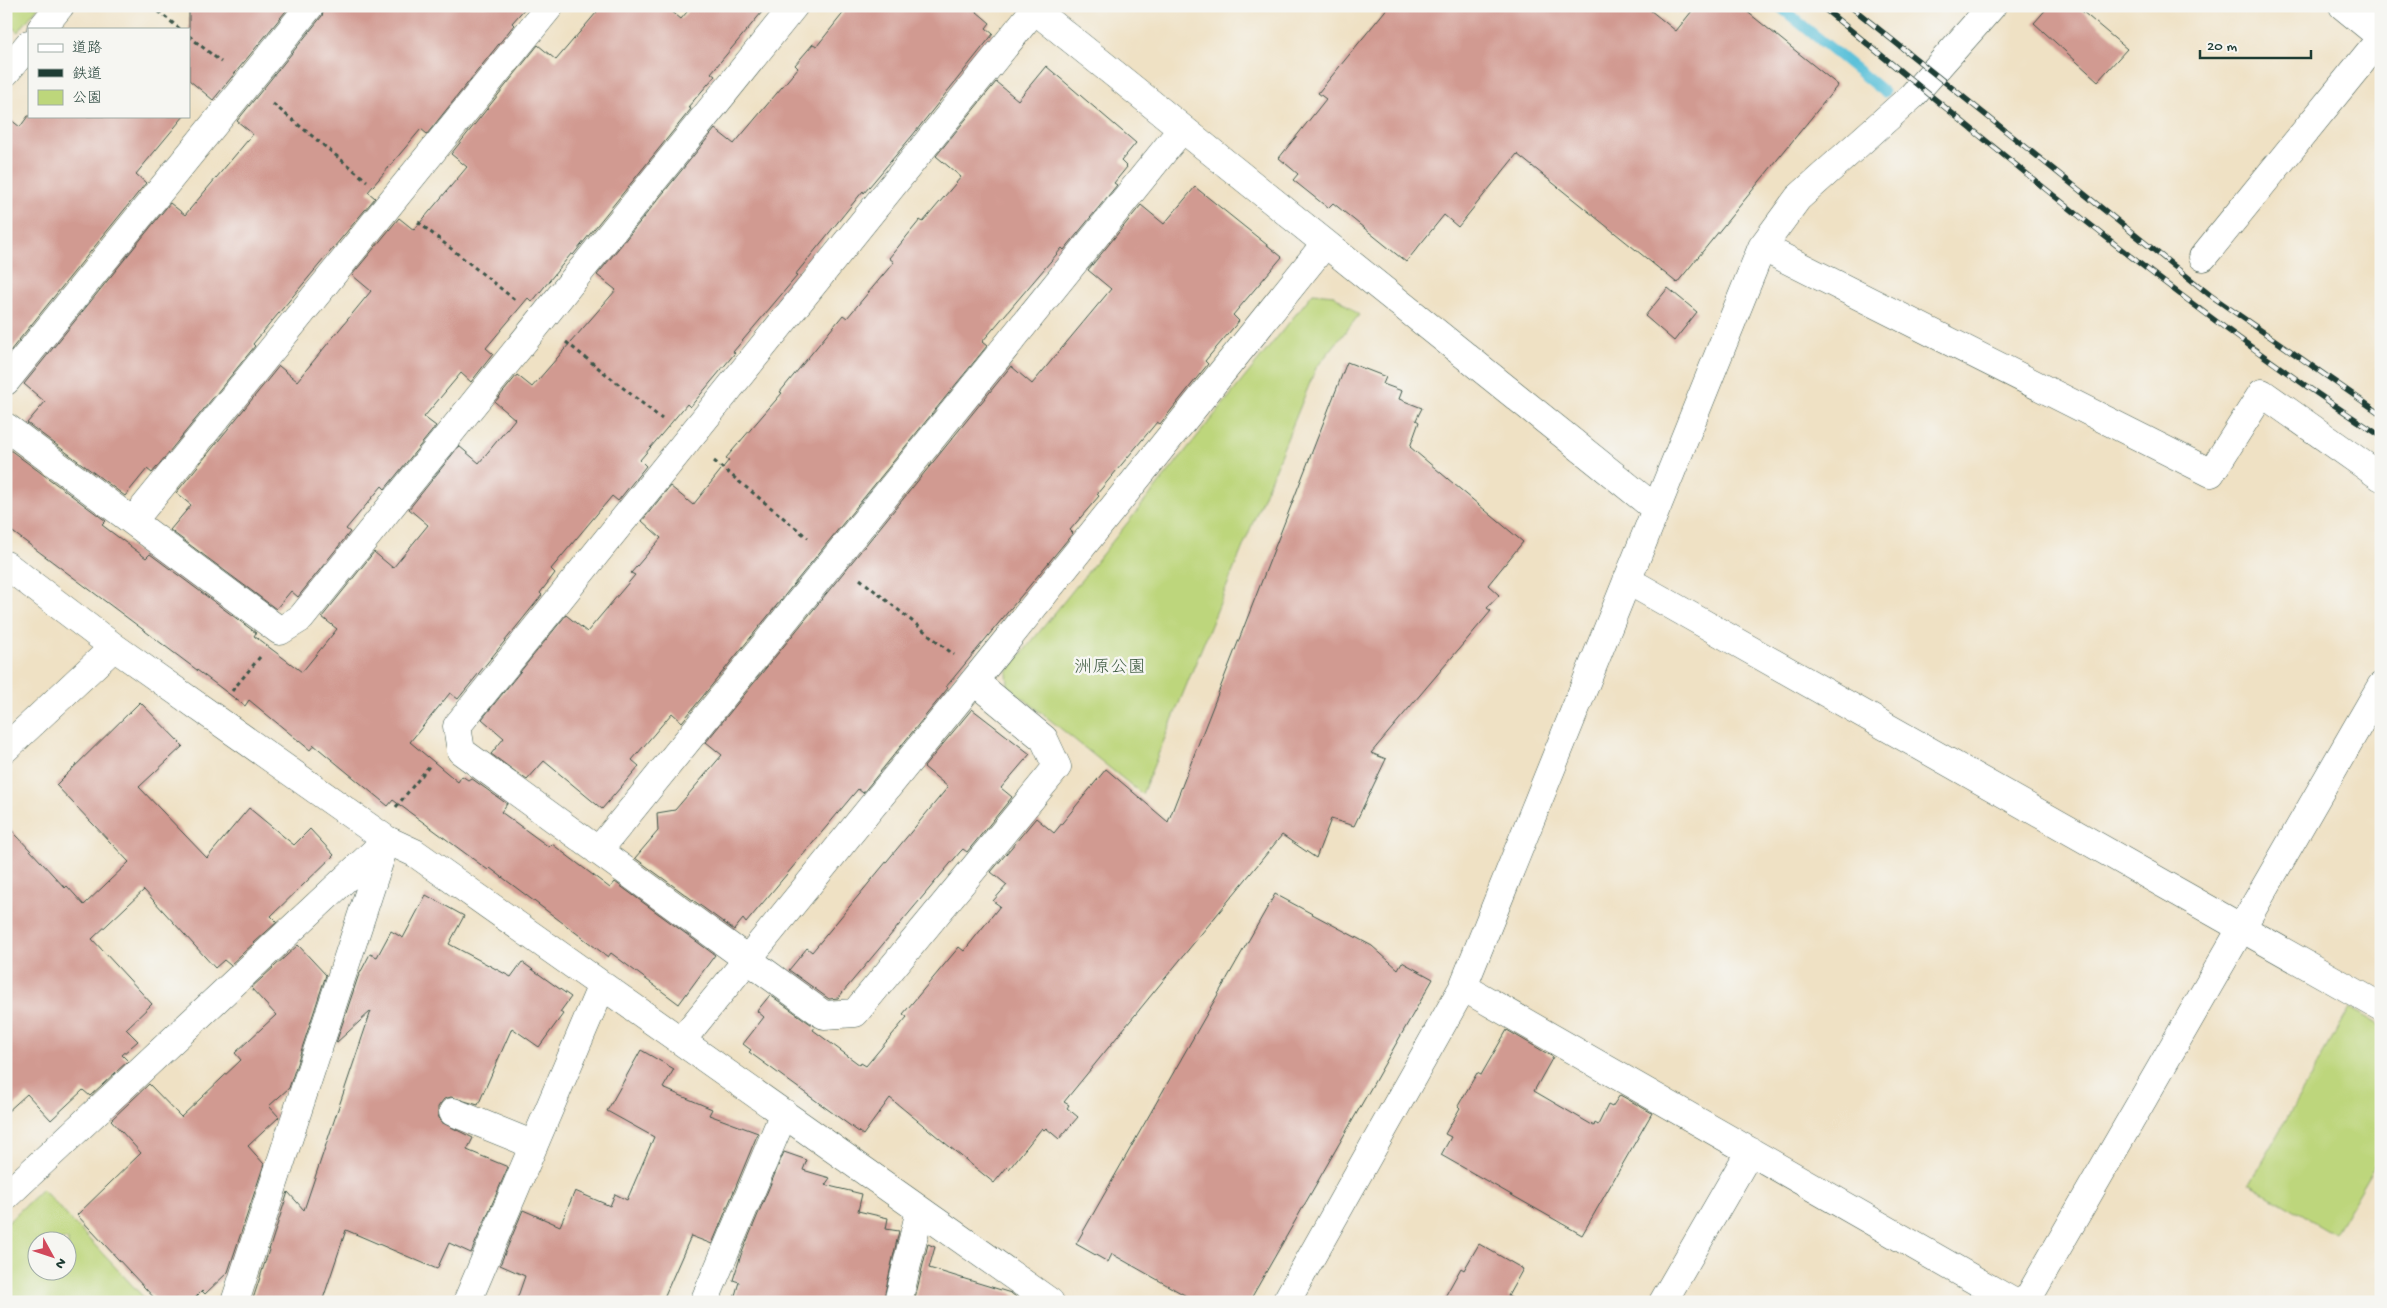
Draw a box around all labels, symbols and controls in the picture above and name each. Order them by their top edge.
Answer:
legend [28,28,190,118]
scale bar [2200,28,2311,60]
text: 20 m [2207,38,2237,56]
text: 道路 [72,40,102,58]
text: 鉄道 [72,66,102,84]
text: 公園 [72,90,102,108]
park label: 洲原公園 [1074,658,1146,679]
north arrow [28,1230,78,1280]
text: N [51,1254,69,1272]

